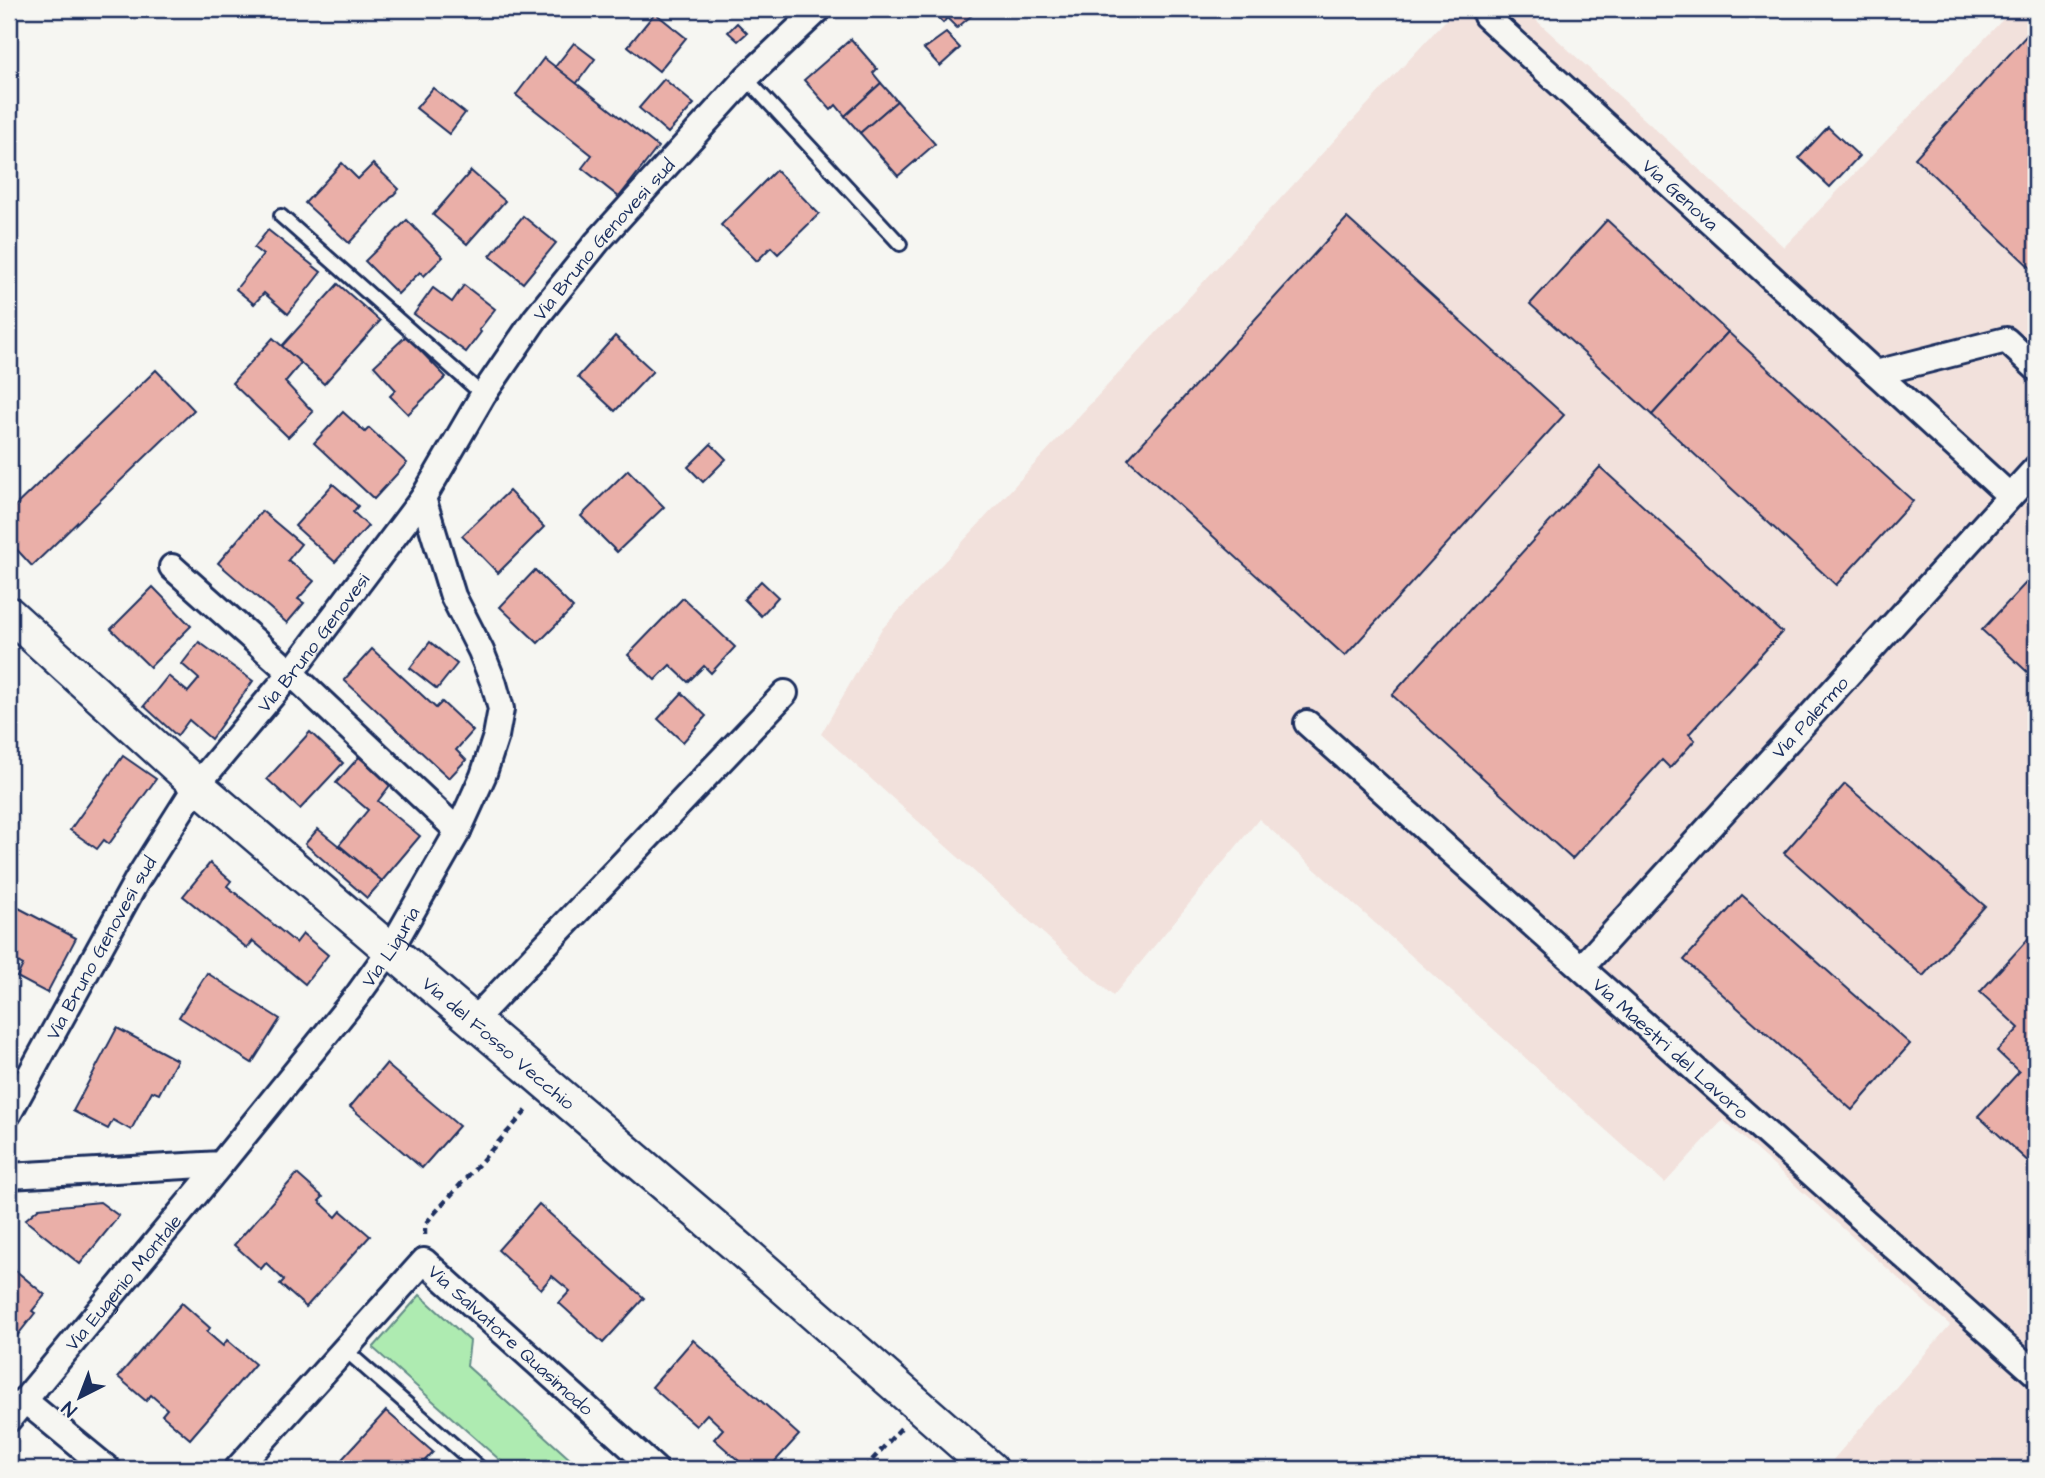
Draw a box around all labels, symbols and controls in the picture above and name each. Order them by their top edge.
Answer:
street label: Via Bruno Genovesi sud [527,153,682,327]
street label: Via Genova [1635,153,1724,238]
street label: Via Bruno Genovesi [251,568,377,719]
street label: Via Palermo [1766,671,1855,765]
street label: Via Bruno Genovesi sud [40,851,164,1045]
street label: Via Liguria [356,902,427,993]
street label: Via del Fosso Vecchio [416,971,580,1117]
street label: Via Maestri del Lavoro [1586,972,1754,1126]
street label: Via Eugenio Montale [59,1209,189,1357]
street label: Via Salvatore Quasimodo [421,1259,599,1423]
north arrow [46,1362,116,1432]
text: N [56,1394,83,1423]

